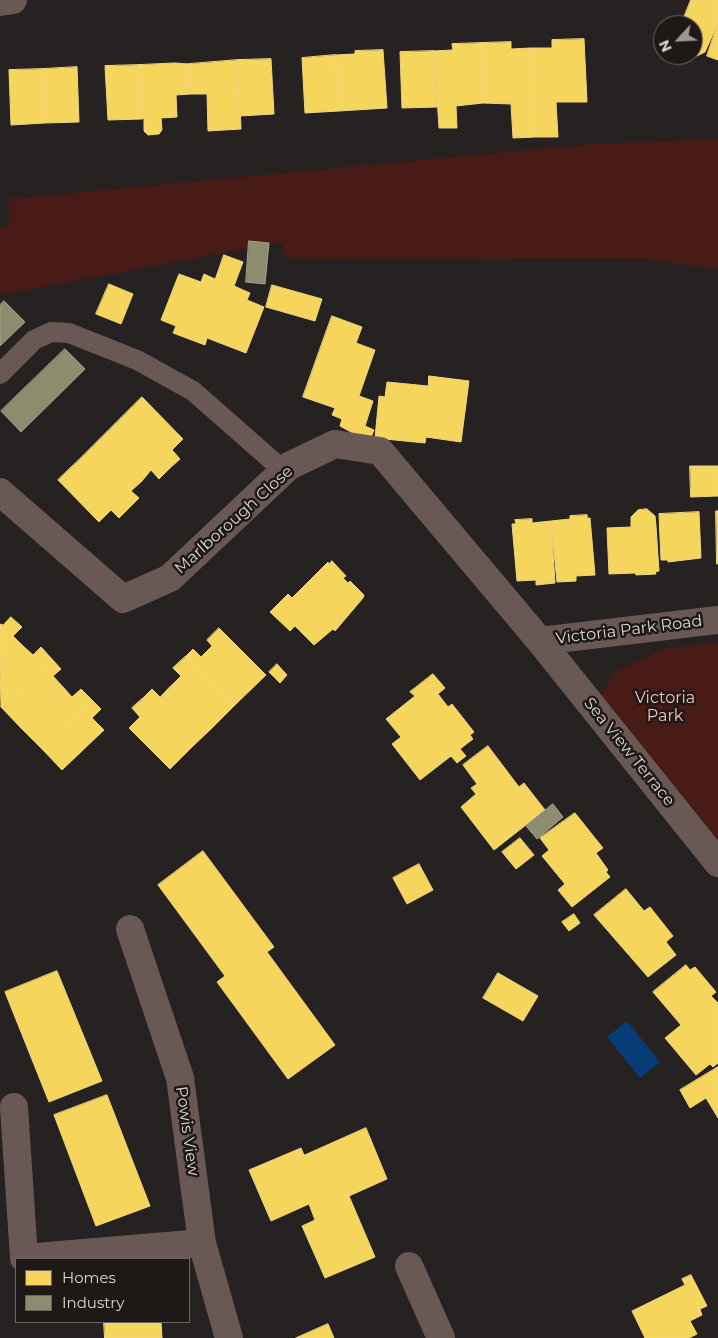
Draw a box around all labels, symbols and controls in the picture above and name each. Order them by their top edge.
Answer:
north arrow [653,15,703,65]
text: N [655,37,676,55]
street label: Marlborough Close [171,462,297,578]
street label: Victoria Park Road [555,611,703,649]
park label: Victoria Park [635,688,695,726]
street label: Sea View Terrace [579,694,679,810]
street label: Powis View [171,1085,203,1177]
legend [15,1258,190,1323]
text: Homes [62,1268,116,1287]
text: Industry [62,1293,124,1312]

